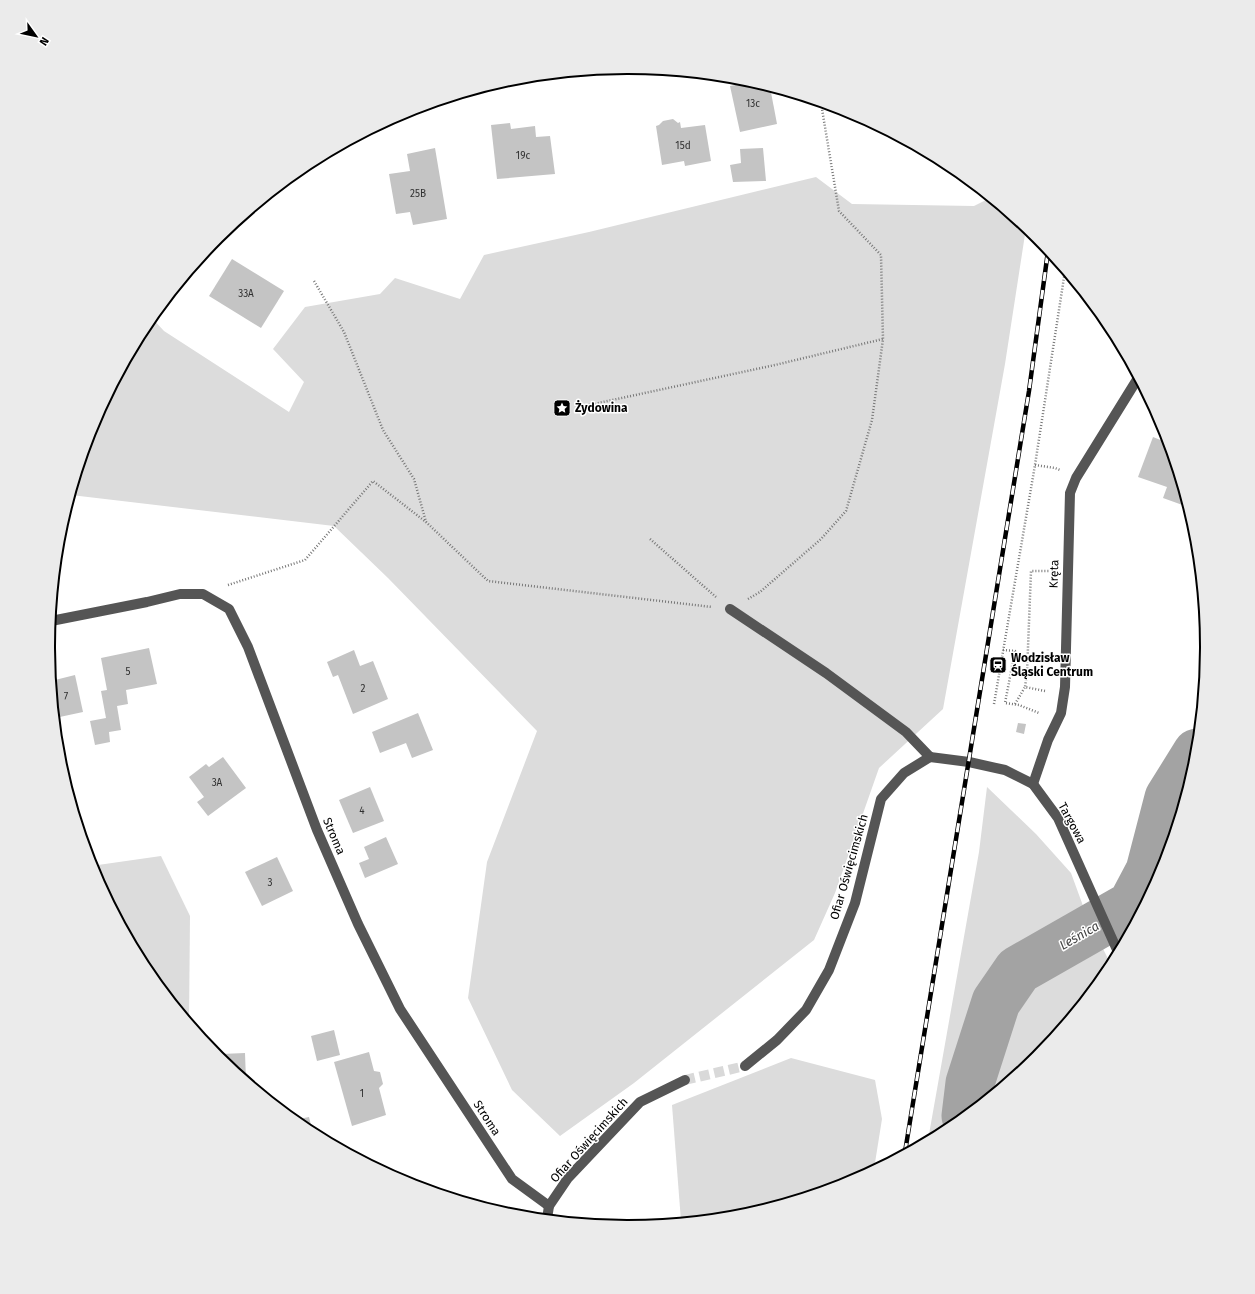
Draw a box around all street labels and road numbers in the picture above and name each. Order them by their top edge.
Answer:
street label: Kręta [1047,559,1061,589]
street label: Targowa [1055,800,1089,846]
street label: Ofiar Oświęcimskich [827,813,871,921]
street label: Stroma [320,815,348,857]
street label: Ofiar Oświęcimskich [547,1095,631,1185]
street label: Stroma [471,1098,503,1138]

